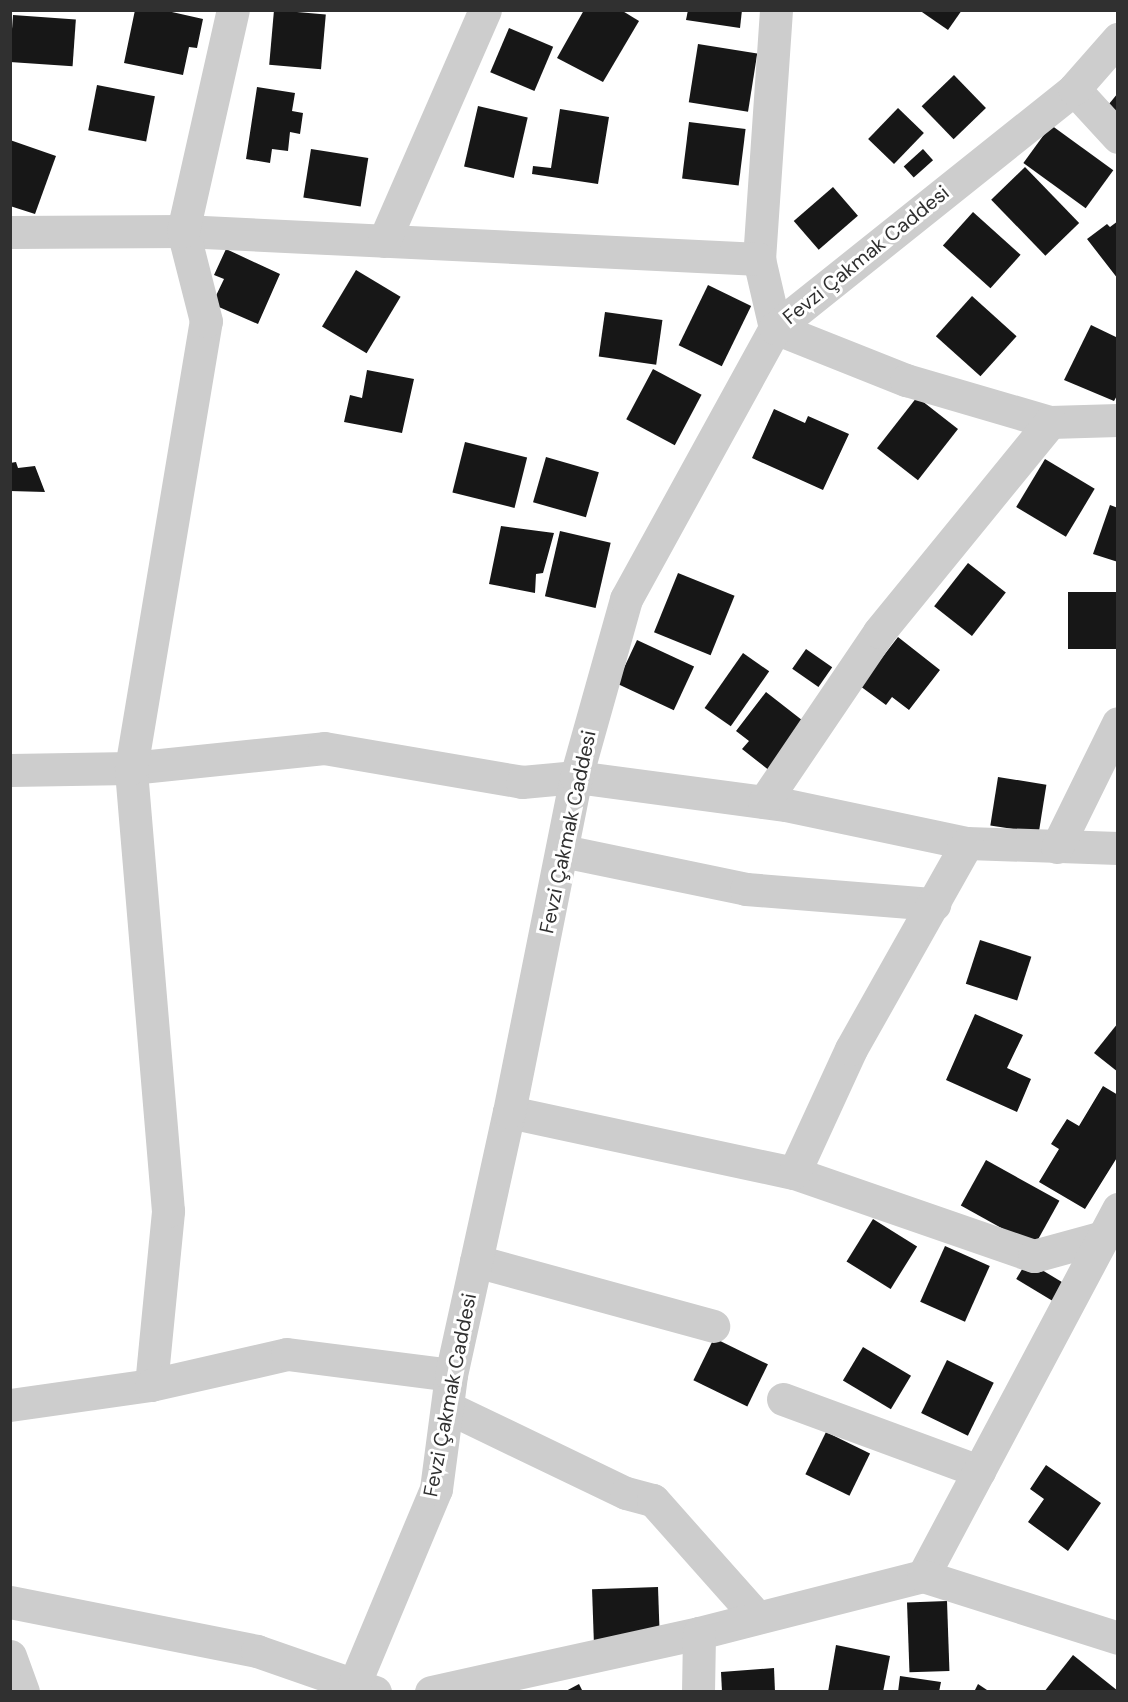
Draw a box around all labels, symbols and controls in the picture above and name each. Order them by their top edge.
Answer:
street label: Fevzi Çakmak Caddesi [778,181,954,329]
street label: Fevzi Çakmak Caddesi [535,728,601,936]
street label: Fevzi Çakmak Caddesi [418,1291,482,1499]

